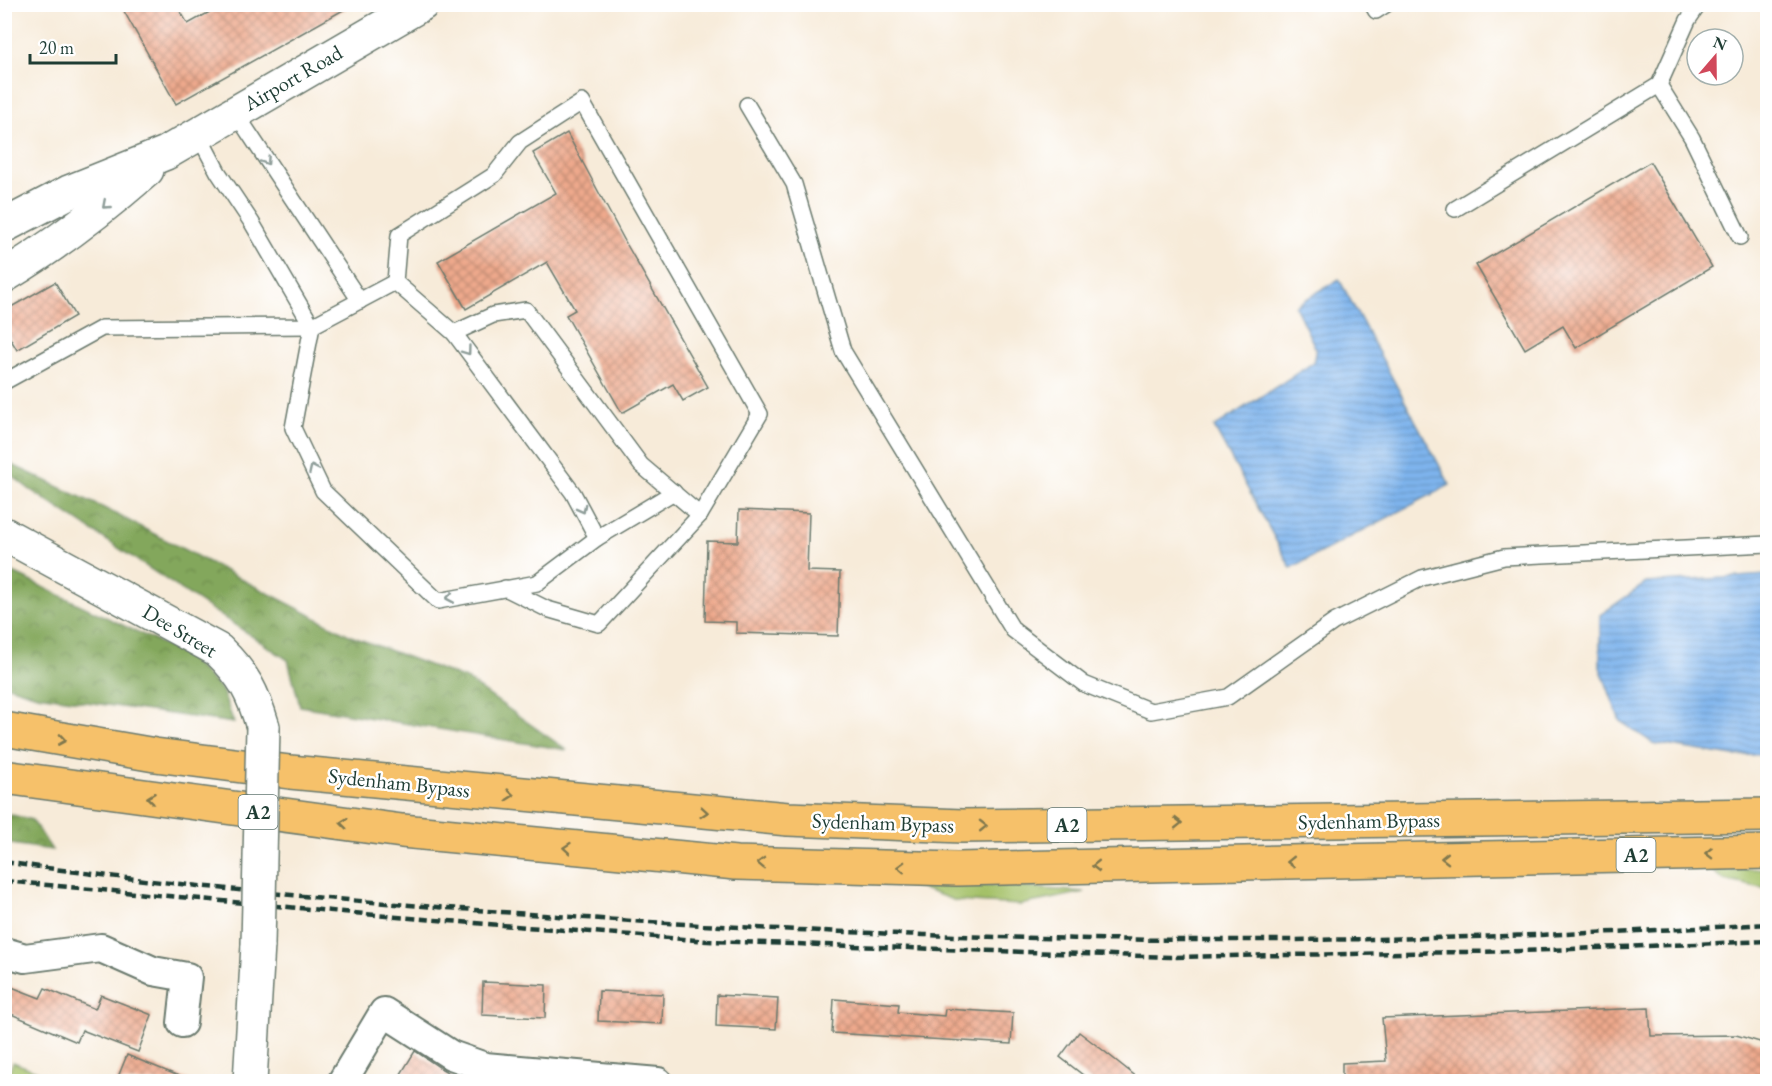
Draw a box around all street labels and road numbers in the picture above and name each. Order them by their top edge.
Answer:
street label: Airport Road [238,38,347,117]
street label: Dee Street [138,598,223,664]
street label: Sydenham Bypass [327,762,471,803]
road number: A2 [238,795,278,829]
street label: Sydenham Bypass [1298,806,1440,835]
street label: Sydenham Bypass [812,807,955,838]
road number: A2 [1048,808,1086,842]
road number: A2 [1616,838,1656,872]

